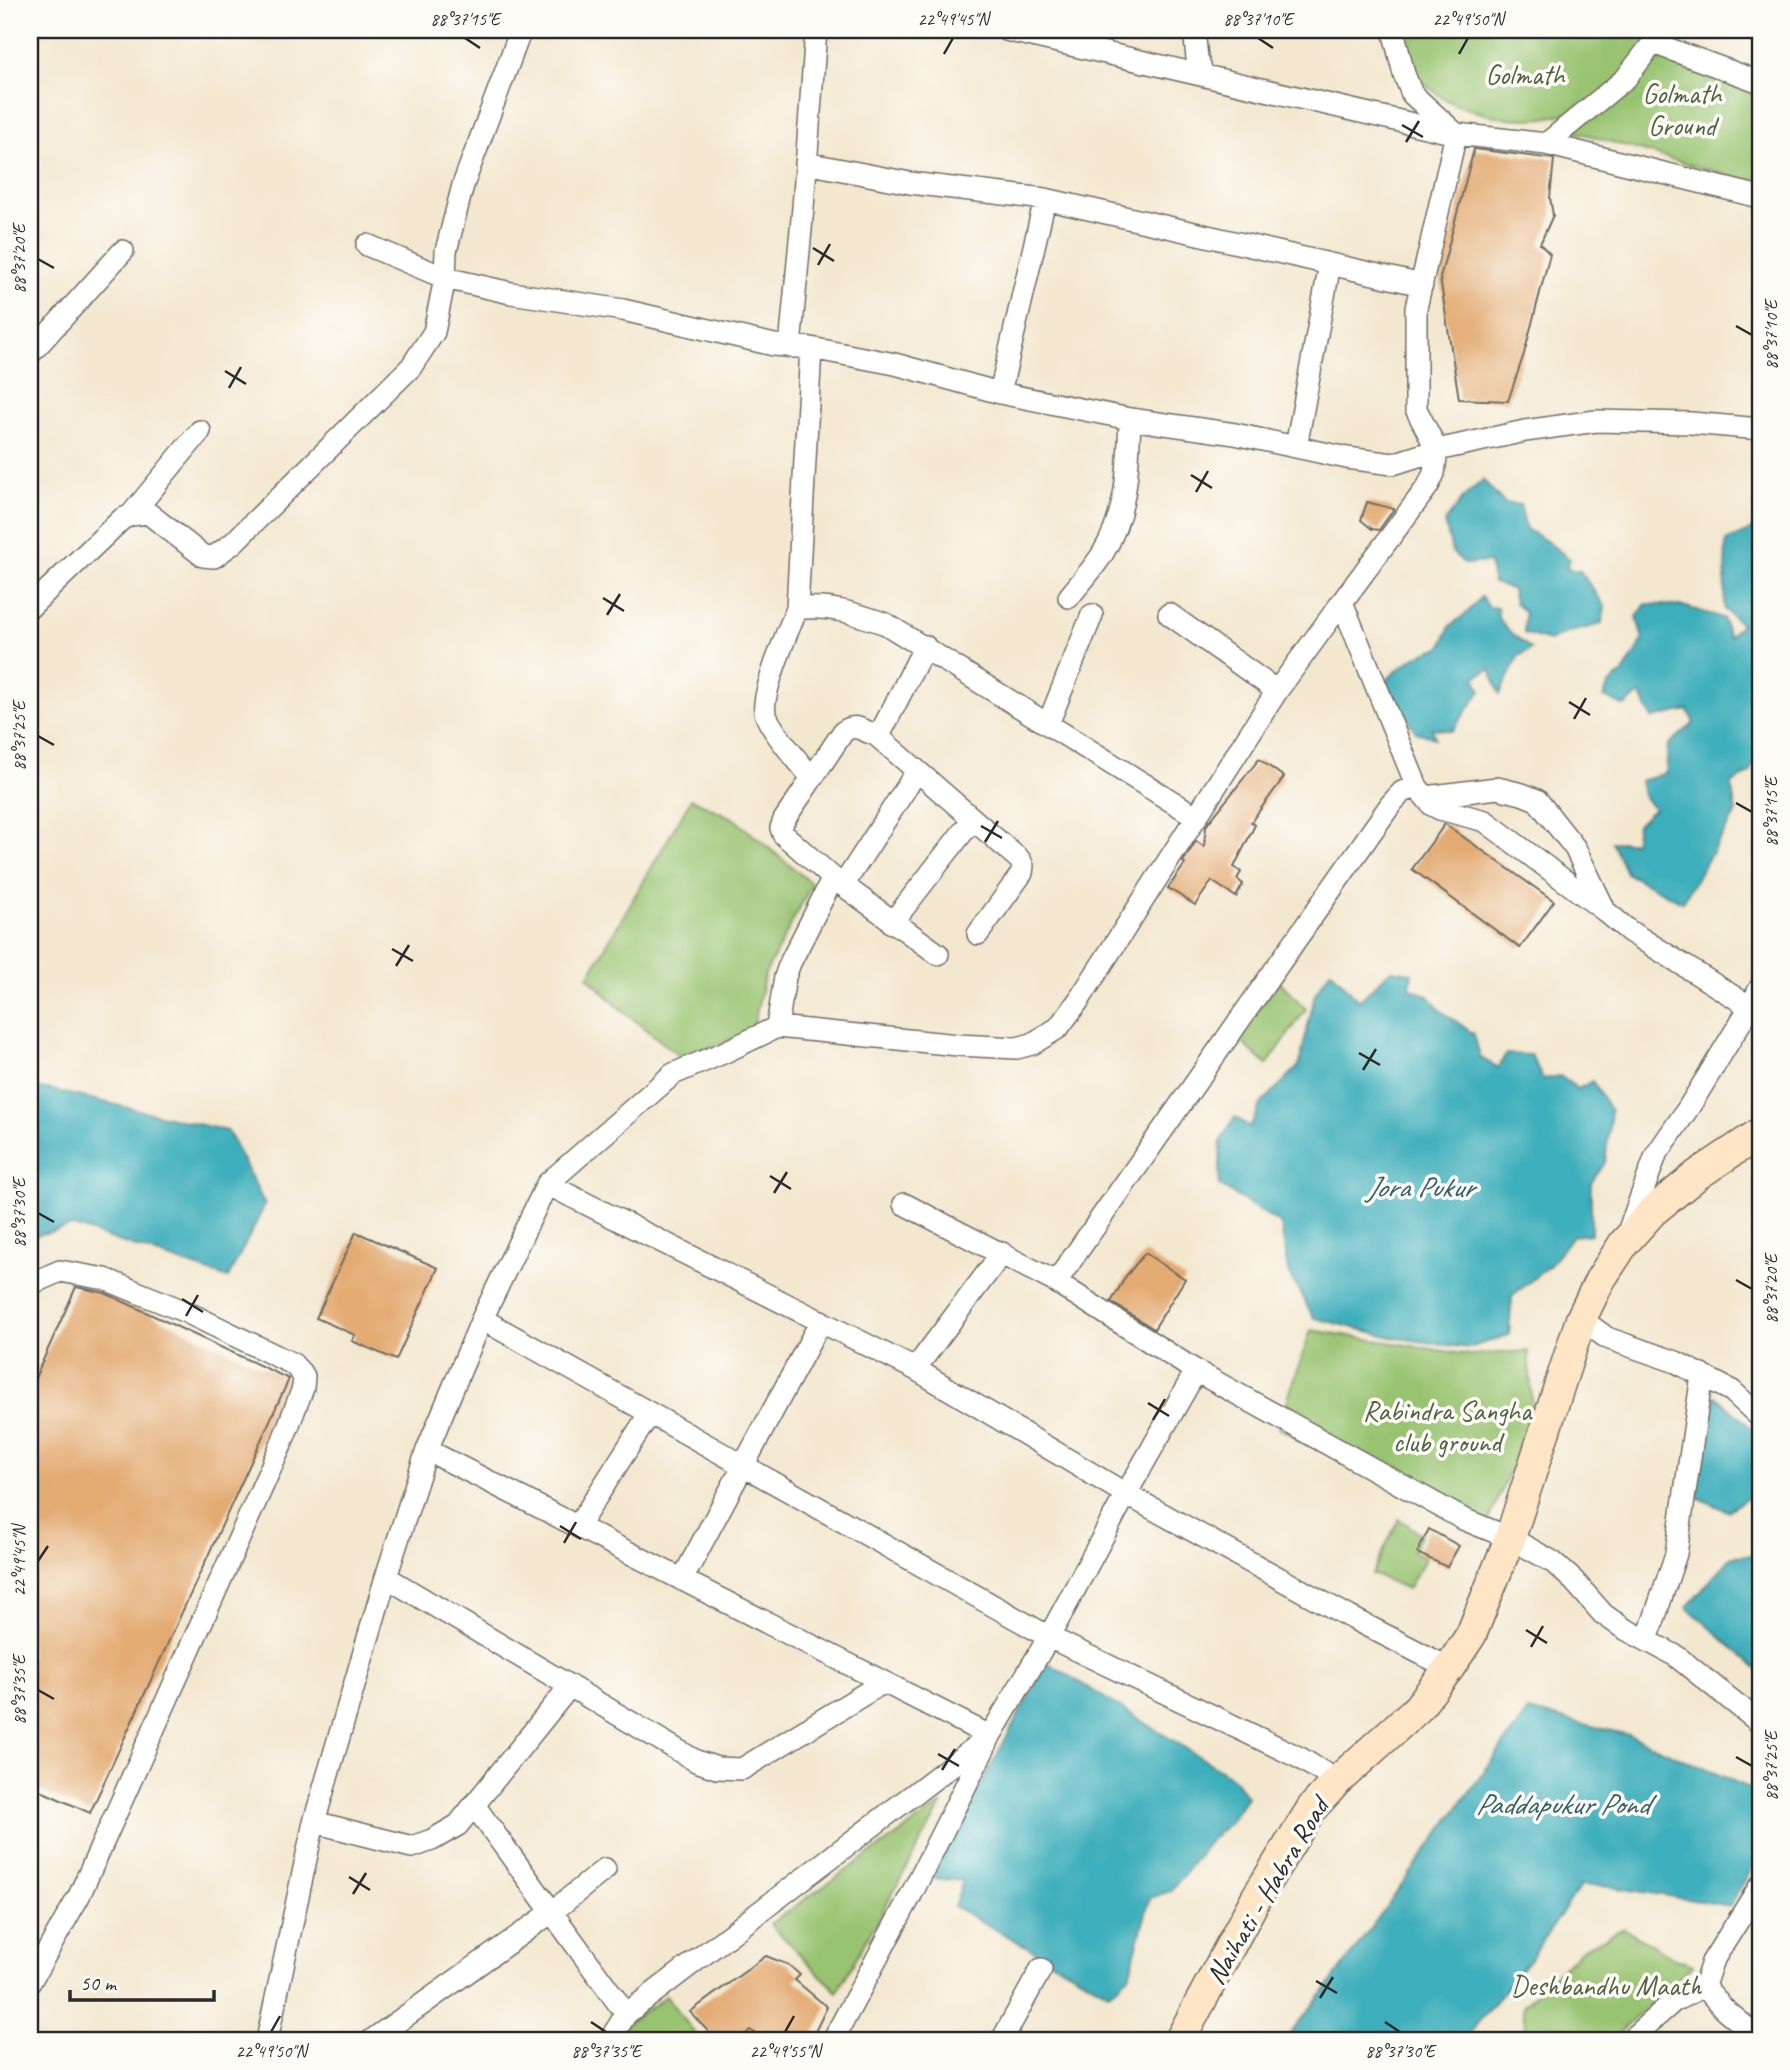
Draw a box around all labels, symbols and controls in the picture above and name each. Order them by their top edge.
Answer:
text: 88°37'15"E [430,8,502,30]
text: 22°49'45"N [918,8,992,30]
text: 88°37'10"E [1223,8,1295,30]
text: 22°49'50"N [1433,8,1507,30]
park label: Golmath [1486,57,1566,92]
park label: Golmath Ground [1643,76,1723,143]
text: 88°37'20"E [8,222,30,294]
text: 88°37'10"E [1760,298,1782,370]
text: 88°37'25"E [8,699,30,771]
text: 88°37'15"E [1760,775,1782,847]
water label: Jora Pukur [1364,1168,1479,1206]
text: 88°37'30"E [8,1176,30,1248]
text: 88°37'20"E [1760,1252,1782,1324]
park label: Rabindra Sangha club ground [1363,1393,1533,1460]
text: 22°49'45"N [8,1522,30,1596]
text: 88°37'35"E [8,1653,30,1725]
text: 88°37'25"E [1760,1729,1782,1801]
water label: Paddapukur Pond [1475,1785,1658,1823]
street label: Naihati - Habra Road [1198,1788,1338,1991]
scale bar [70,1958,214,2002]
park label: Deshbandhu Maath [1511,1968,1702,2003]
text: 50 m [80,1970,118,1996]
text: 22°49'50"N [236,2040,310,2062]
text: 88°37'35"E [571,2040,643,2062]
text: 22°49'55"N [750,2040,824,2062]
text: 88°37'30"E [1365,2040,1437,2062]

